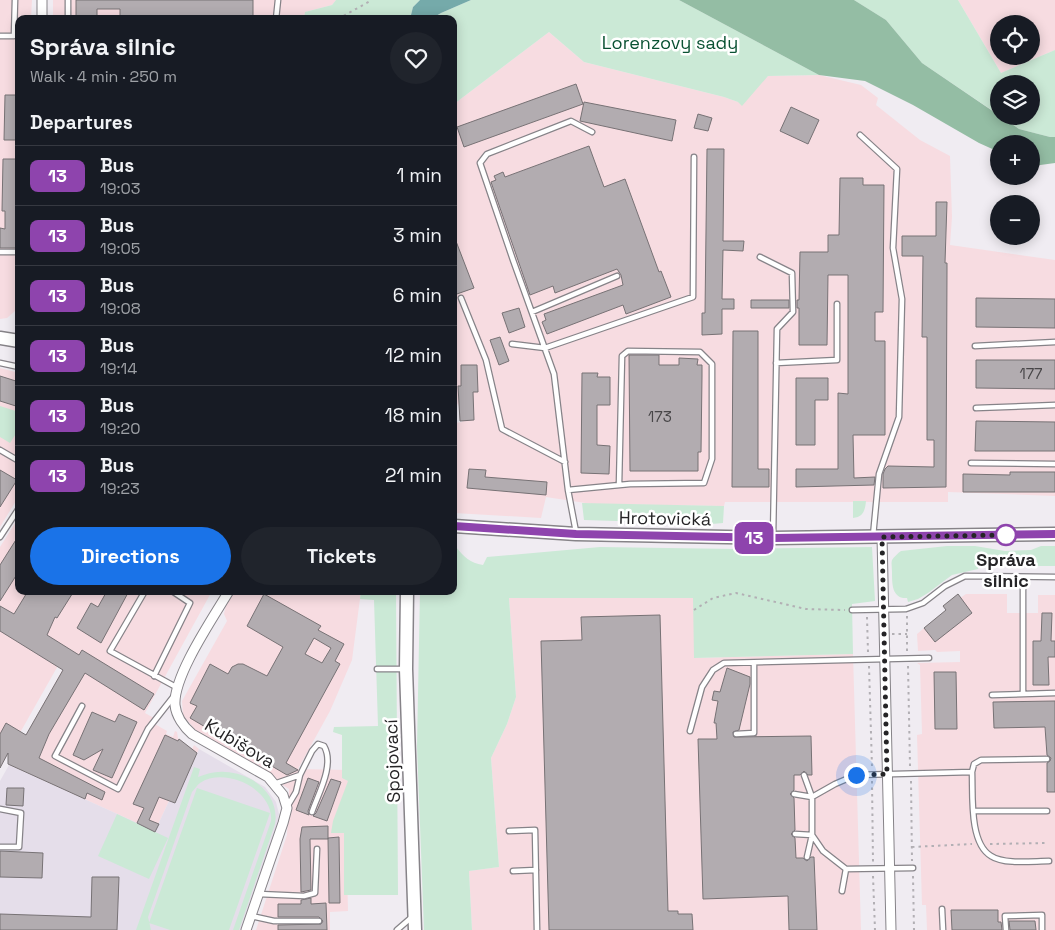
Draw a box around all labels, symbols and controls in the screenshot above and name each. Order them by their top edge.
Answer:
map controls [990,15,1040,245]
button: locate [990,15,1040,65]
text: Správa silnic [30,31,176,62]
park label: Lorenzovy sady [602,31,738,54]
button: heart [390,32,442,84]
text: Walk · 4 min · 250 m [30,66,177,87]
button: layers [990,75,1040,125]
text: Departures [30,110,133,135]
button: + [990,135,1040,185]
text: Bus [100,153,134,178]
text: 1 min [397,163,442,188]
text: 13 [48,164,67,187]
text: 19:03 [100,178,140,199]
button: − [990,195,1040,245]
text: Bus [100,213,134,238]
text: 3 min [393,223,442,248]
text: 13 [48,224,67,247]
text: 19:05 [100,238,140,259]
text: Bus [100,273,134,298]
text: 6 min [393,283,442,308]
text: 13 [48,284,67,307]
text: 19:08 [100,298,141,319]
text: Bus [100,333,134,358]
text: 12 min [385,343,442,368]
text: 13 [48,344,67,367]
text: 19:14 [100,358,137,379]
house number: 177 [1019,364,1043,383]
text: Bus [100,393,134,418]
text: 18 min [385,403,442,428]
text: 13 [48,404,67,427]
house number: 173 [648,407,672,426]
text: 19:20 [100,418,140,439]
text: Bus [100,453,134,478]
text: 21 min [385,463,442,488]
text: 13 [48,464,67,487]
text: 19:23 [100,478,140,499]
street label: Hrotovická [619,506,711,530]
line badge: 13 [732,522,776,554]
marker: Správa silnic [995,524,1017,546]
text: 13 [744,526,764,549]
button: Directions [30,527,231,585]
button: Tickets [241,527,442,585]
place label: Správa silnic [976,548,1036,592]
street label: Kubišova [201,713,279,773]
street label: Spojovací [379,718,405,803]
your location [844,763,869,788]

